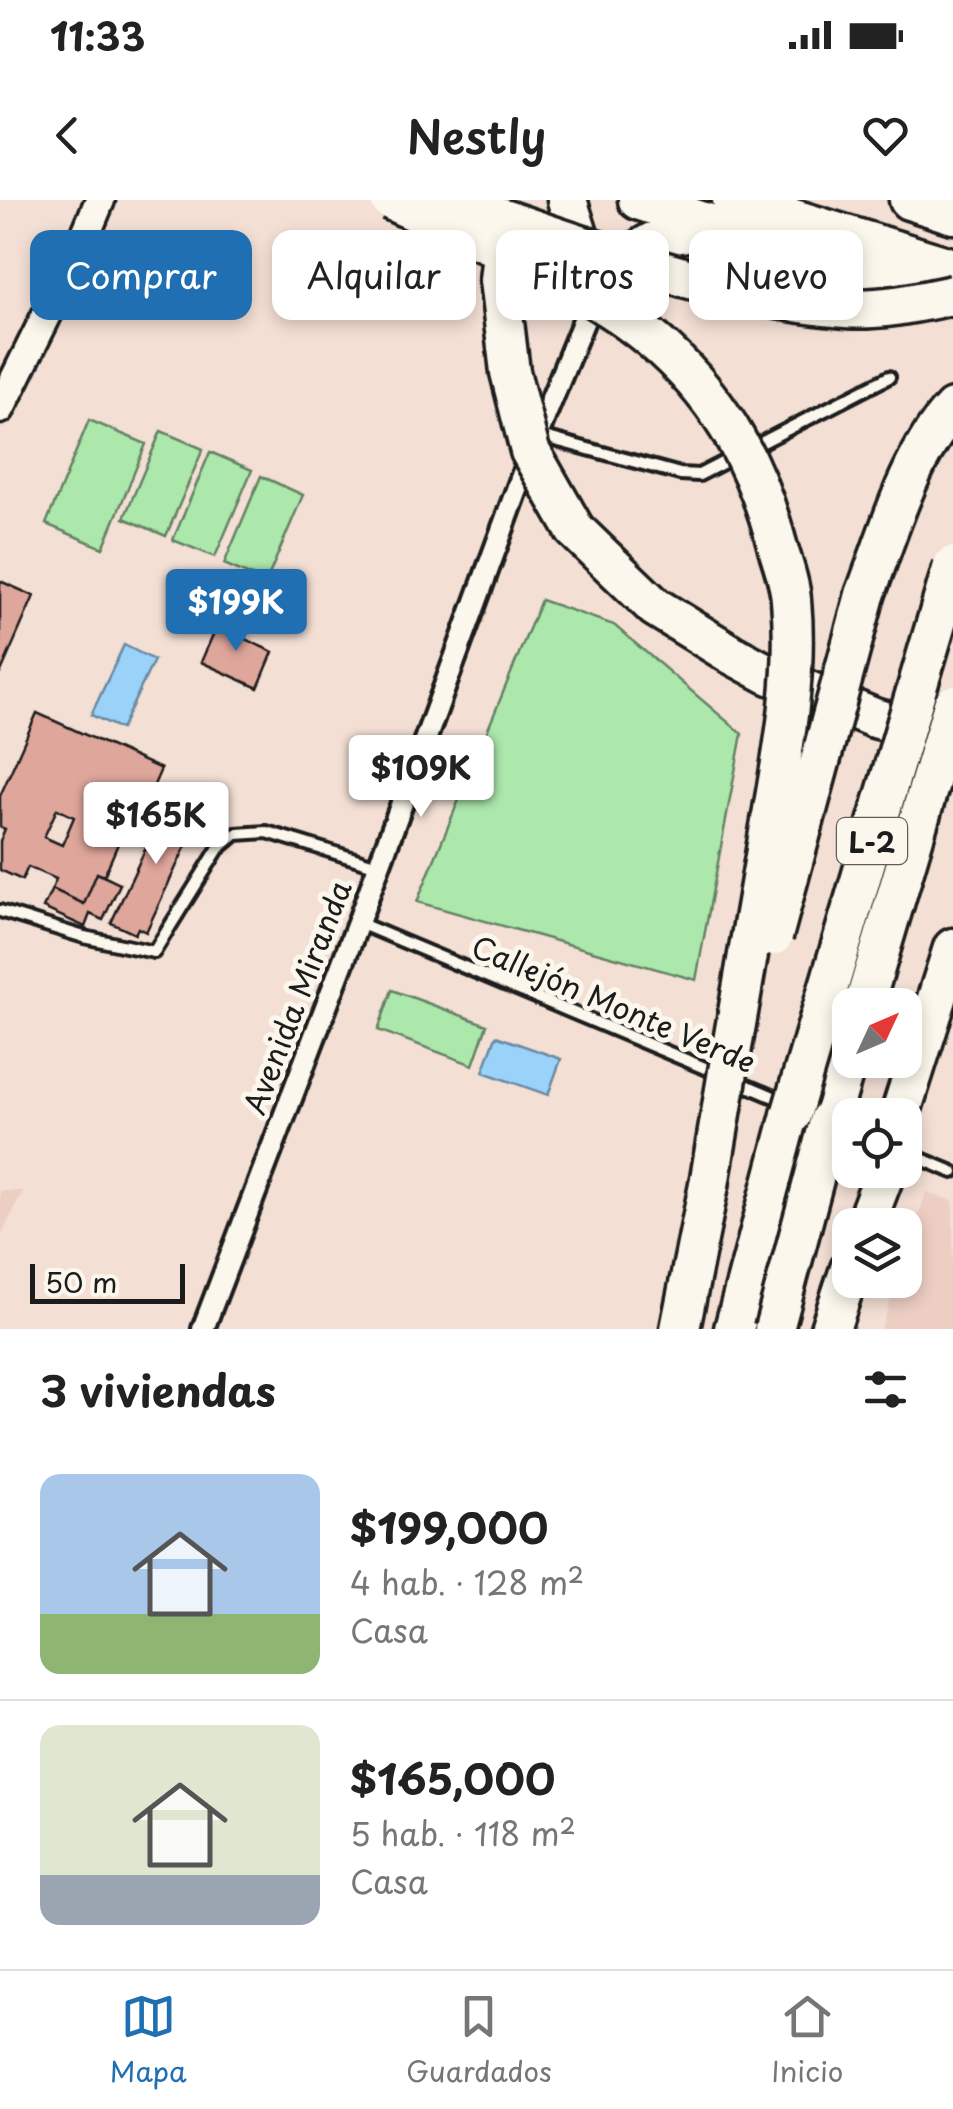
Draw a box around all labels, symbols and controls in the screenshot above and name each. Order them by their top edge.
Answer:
text: 11:33 [50,7,145,64]
text: Nestly [407,101,546,169]
icon: back [40,108,95,163]
icon: heart [858,108,913,163]
chip: Comprar [30,230,252,320]
chip: Alquilar [272,230,476,320]
chip: Filtros [496,230,669,320]
chip: Nuevo [689,230,863,320]
pin: $199K [166,569,306,654]
text: $199K [188,577,284,625]
pin: $109K [351,735,491,820]
text: $109K [371,743,471,791]
pin: $165K [86,782,226,867]
text: $165K [106,790,206,838]
road number: L-2 [837,818,907,864]
street label: Avenida Miranda [231,874,361,1120]
street label: Callejón Monte Verde [465,923,763,1083]
north arrow [832,988,922,1078]
map controls [832,988,922,1298]
button: locate [832,1098,922,1188]
button: layers [832,1208,922,1298]
scale bar [30,1259,185,1304]
text: 50 m [45,1260,118,1303]
text: 3 viviendas [40,1358,276,1421]
icon: filters [858,1362,913,1417]
text: $199,000 [350,1495,548,1558]
icon: home [120,1514,240,1634]
text: 4 hab. · 128 m² [350,1558,584,1606]
text: Casa [350,1606,428,1654]
text: $165,000 [350,1746,555,1809]
icon: home [120,1765,240,1885]
text: 5 hab. · 118 m² [350,1809,576,1857]
text: Casa [350,1857,428,1905]
tab: Mapa [110,1989,187,2092]
tab: Guardados [406,1989,552,2092]
tab: Inicio [771,1989,843,2092]

